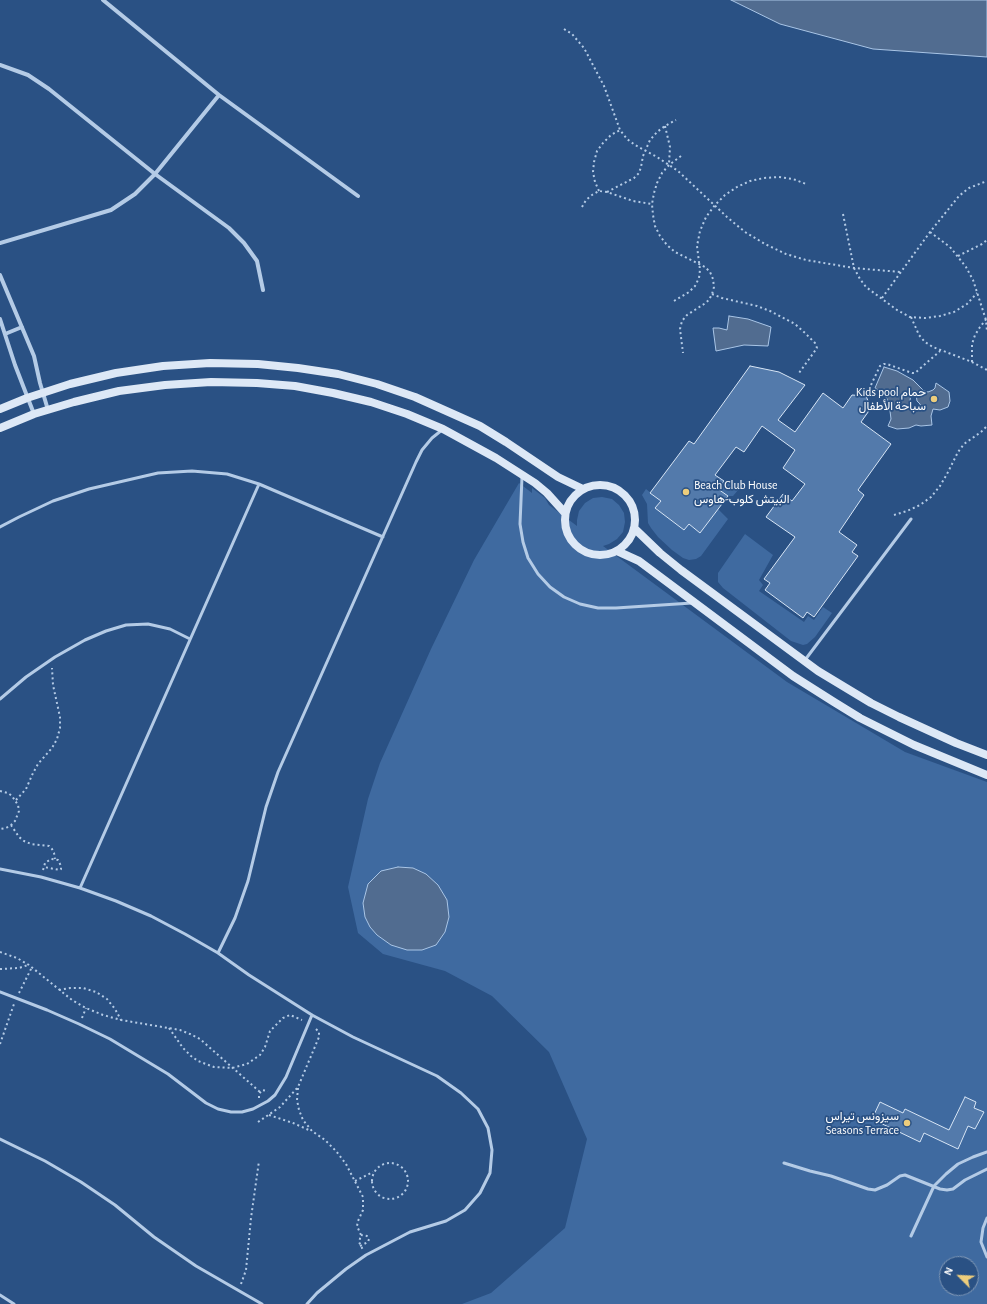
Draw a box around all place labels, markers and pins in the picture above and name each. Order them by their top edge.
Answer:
place label: Kids pool حمام سباحة الأطفال [856,385,926,413]
marker: Kids pool حمام سباحة الأطفال [929,394,939,404]
place label: Beach Club House البيتش كلوب-هاوس [694,478,790,506]
marker: Beach Club House البيتش كلوب-هاوس [681,487,691,497]
place label: سيزونس تيراس Seasons Terrace [826,1109,899,1137]
marker: سيزونس تيراس Seasons Terrace [902,1118,912,1128]

